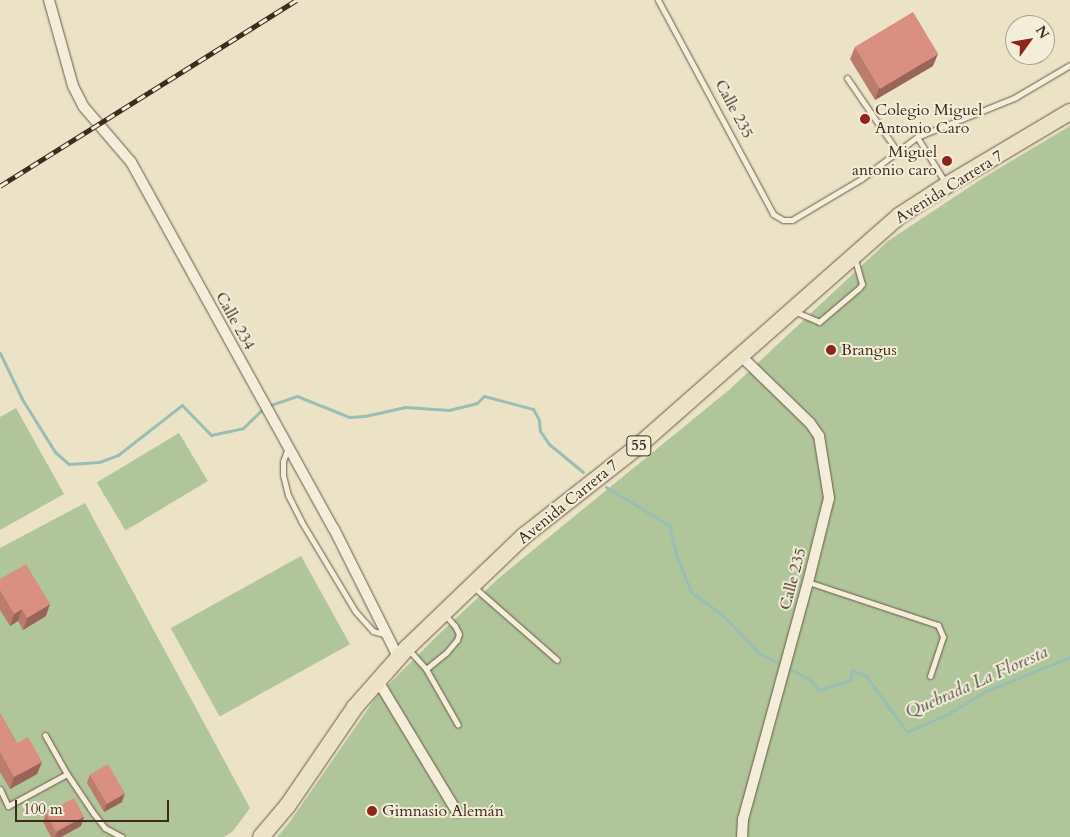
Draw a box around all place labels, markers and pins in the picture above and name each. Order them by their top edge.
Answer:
place label: Colegio Miguel Antonio Caro [875,100,982,138]
marker: Colegio Miguel Antonio Caro [859,113,871,125]
place label: Miguel antonio caro [852,142,937,180]
marker: Miguel antonio caro [941,155,953,167]
place label: Brangus [841,340,897,360]
marker: Brangus [825,344,837,356]
place label: Gimnasio Alemán [382,801,504,821]
marker: Gimnasio Alemán [366,805,378,817]

